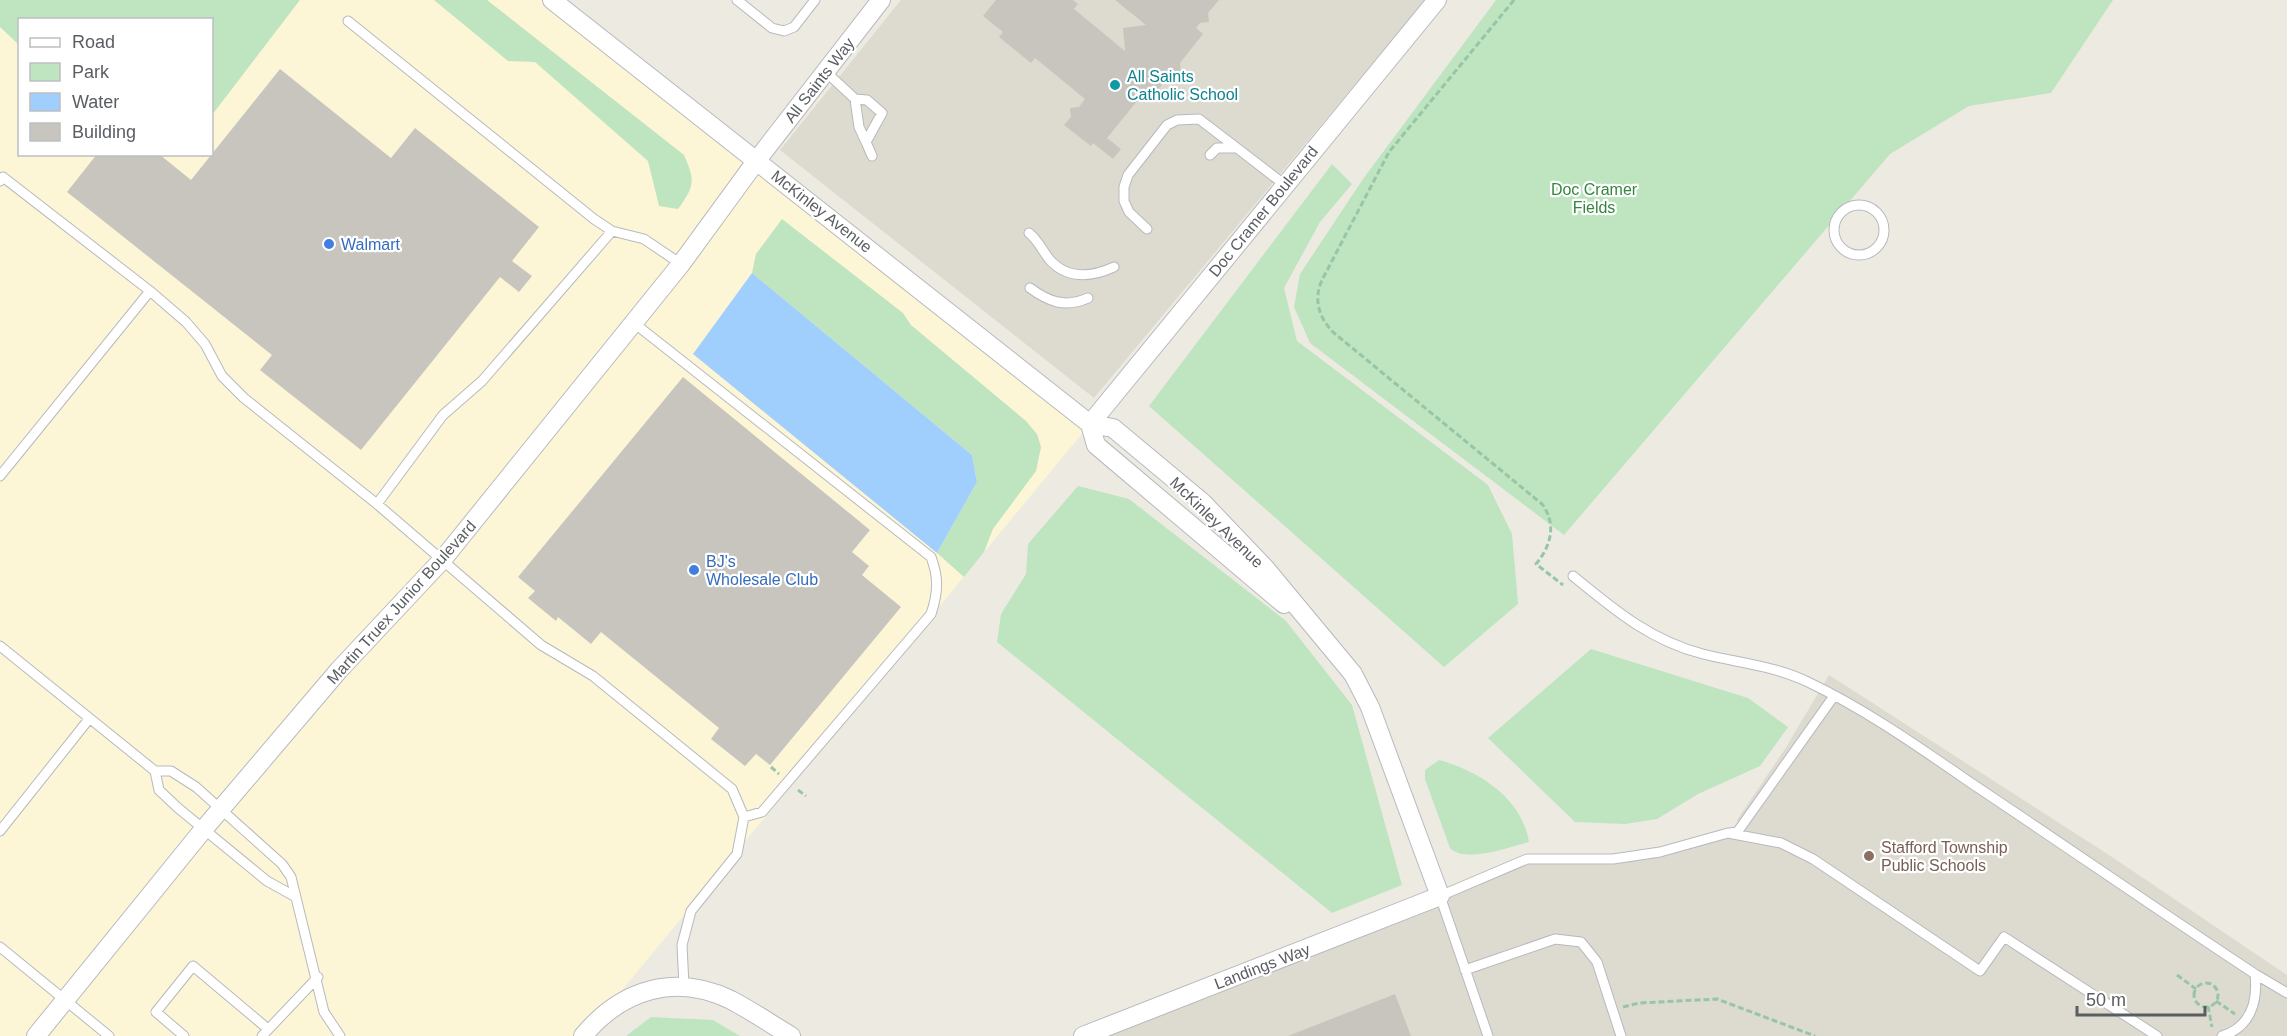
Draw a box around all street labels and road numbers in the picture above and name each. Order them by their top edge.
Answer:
street label: All Saints Way [781,35,858,126]
street label: Doc Cramer Boulevard [1206,143,1321,280]
street label: McKinley Avenue [768,167,875,256]
street label: McKinley Avenue [1167,474,1267,571]
street label: Martin Truex Junior Boulevard [324,517,479,687]
street label: Landings Way [1212,940,1312,992]

